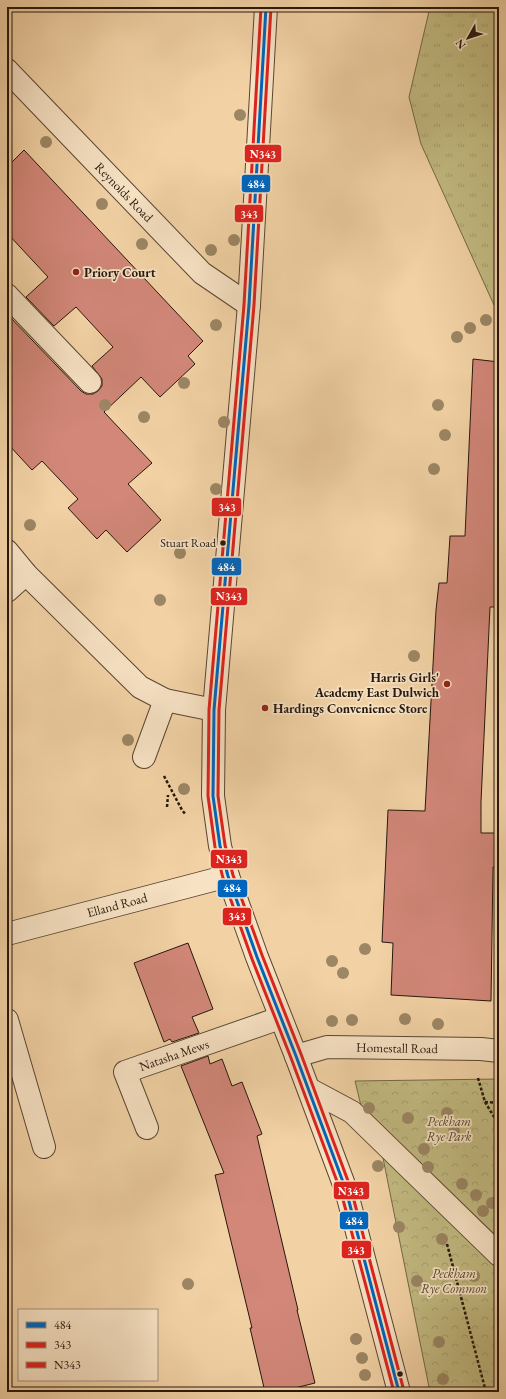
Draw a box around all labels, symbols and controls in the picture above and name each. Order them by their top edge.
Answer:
north arrow [448,18,488,58]
text: N [452,36,468,52]
line badge: N343 [244,144,282,163]
text: N343 [250,147,276,161]
street label: Reynolds Road [91,158,157,226]
line badge: 484 [241,174,271,193]
text: 484 [247,177,265,191]
line badge: 343 [234,204,264,223]
text: 343 [240,207,258,221]
place label: Priory Court [84,264,156,281]
marker: Priory Court [71,267,81,277]
line badge: 343 [211,497,242,517]
text: 343 [218,500,236,514]
place label: Stuart Road [160,535,217,551]
marker: Stuart Road [218,538,228,548]
line badge: 484 [211,557,242,576]
text: 484 [217,560,235,574]
line badge: N343 [210,587,248,606]
text: N343 [216,589,242,603]
place label: Harris Girls' Academy East Dulwich [314,669,440,701]
marker: Harris Girls' Academy East Dulwich [442,679,452,689]
place label: Hardings Convenience Store [273,700,428,717]
marker: Hardings Convenience Store [260,703,270,713]
line badge: N343 [210,849,248,869]
text: N343 [216,852,242,866]
line badge: 484 [217,879,248,898]
text: 484 [223,881,241,895]
street label: Elland Road [85,889,150,921]
line badge: 343 [222,907,252,926]
text: 343 [228,909,246,923]
street label: Natasha Mews [137,1035,211,1075]
street label: Homestall Road [356,1039,438,1057]
park label: Peckham Rye Park [427,1113,472,1145]
line badge: N343 [333,1181,370,1200]
text: N343 [338,1184,364,1198]
line badge: 484 [339,1211,369,1230]
text: 484 [345,1214,363,1228]
line badge: 343 [341,1240,372,1259]
text: 343 [347,1243,365,1257]
park label: Peckham Rye Common [421,1265,487,1297]
legend [18,1309,158,1381]
text: 484 [54,1317,72,1333]
text: 343 [54,1337,72,1353]
text: N343 [54,1357,81,1373]
unlabelled marker [395,1369,405,1379]

